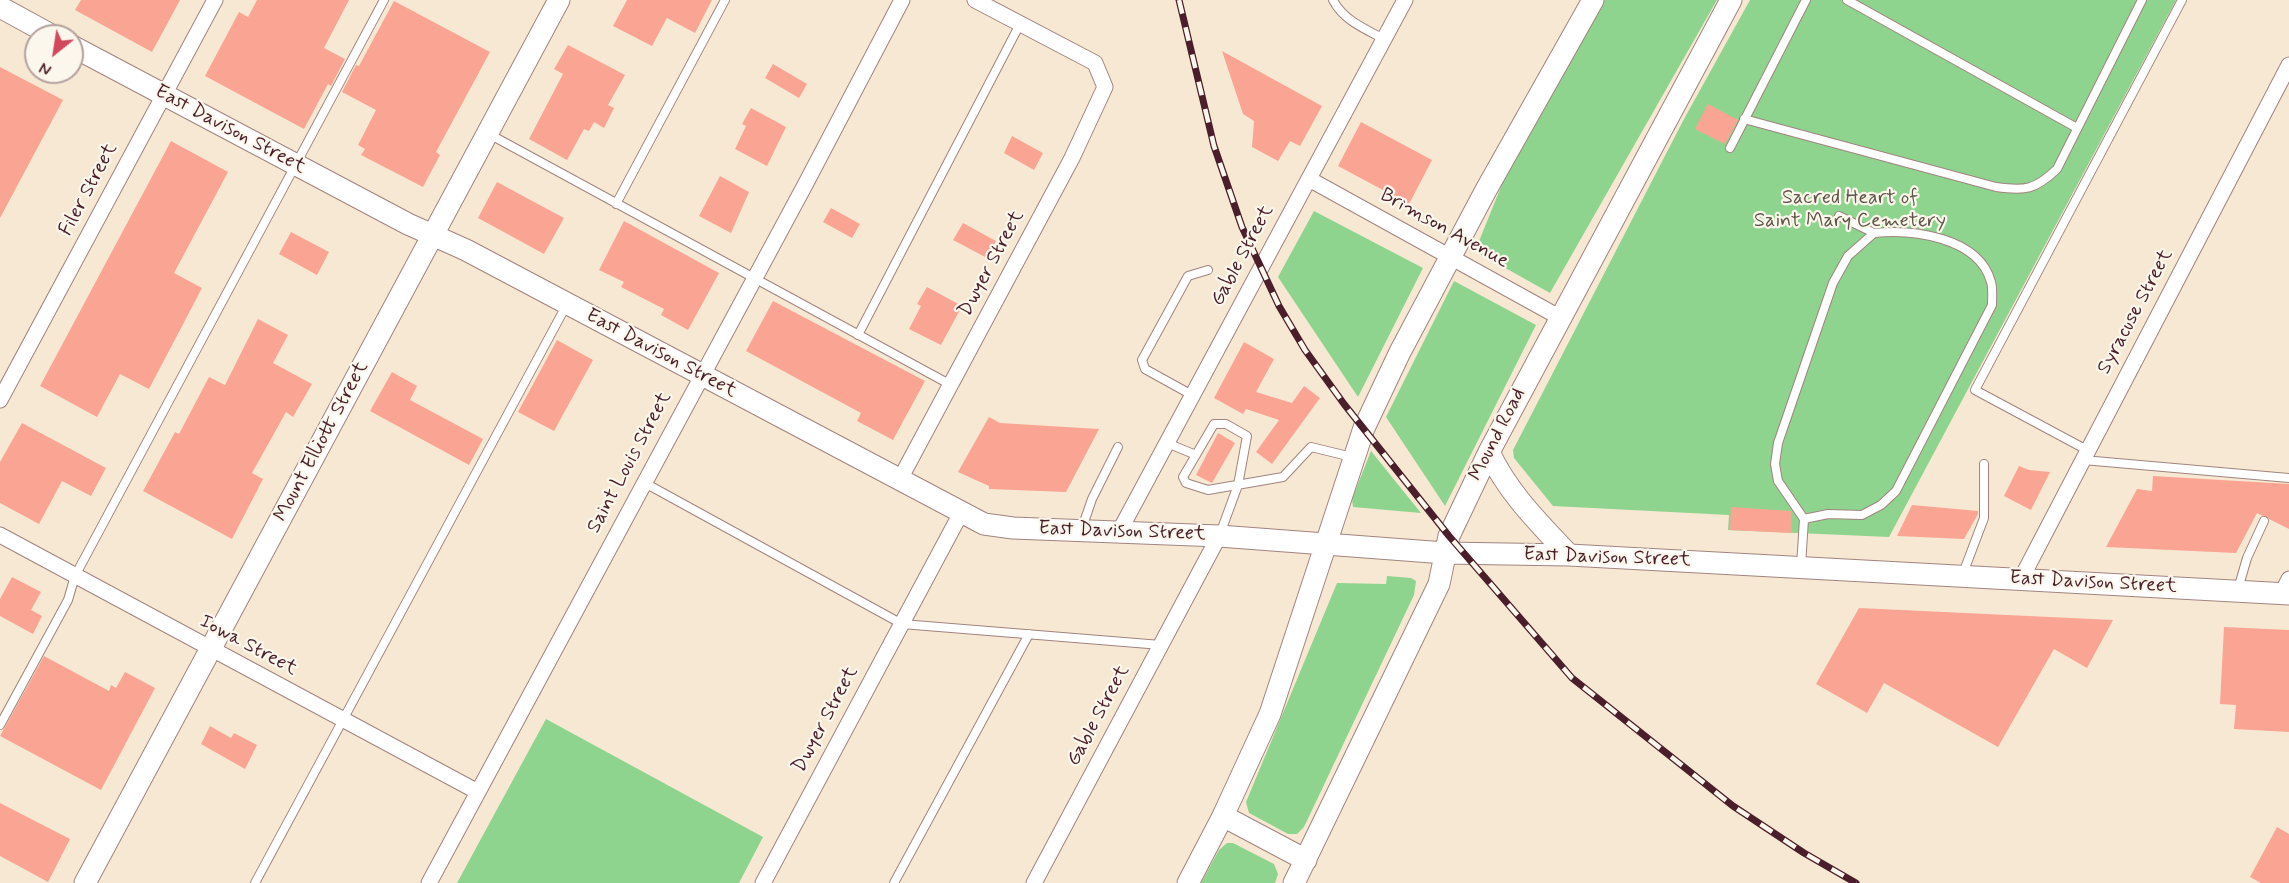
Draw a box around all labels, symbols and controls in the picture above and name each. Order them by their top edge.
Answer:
north arrow [24,24,84,84]
text: N [36,57,56,80]
street label: East Davison Street [150,80,310,180]
street label: Filer Street [55,140,123,240]
street label: Brimson Avenue [1375,184,1513,274]
park label: Sacred Heart of Saint Mary Cemetery [1754,187,1946,234]
street label: Gable Street [1206,201,1280,311]
street label: Dwyer Street [954,207,1030,321]
street label: Syracuse Street [2093,245,2179,379]
street label: East Davison Street [581,304,741,404]
street label: Mount Elliott Street [270,358,374,526]
street label: Mound Road [1464,385,1532,485]
street label: Saint Louis Street [583,388,677,538]
street label: East Davison Street [1038,517,1206,547]
street label: East Davison Street [1523,543,1691,573]
street label: East Davison Street [2009,567,2177,599]
street label: Iowa Street [195,610,301,682]
street label: Gable Street [1062,661,1136,771]
street label: Dwyer Street [788,663,864,777]

